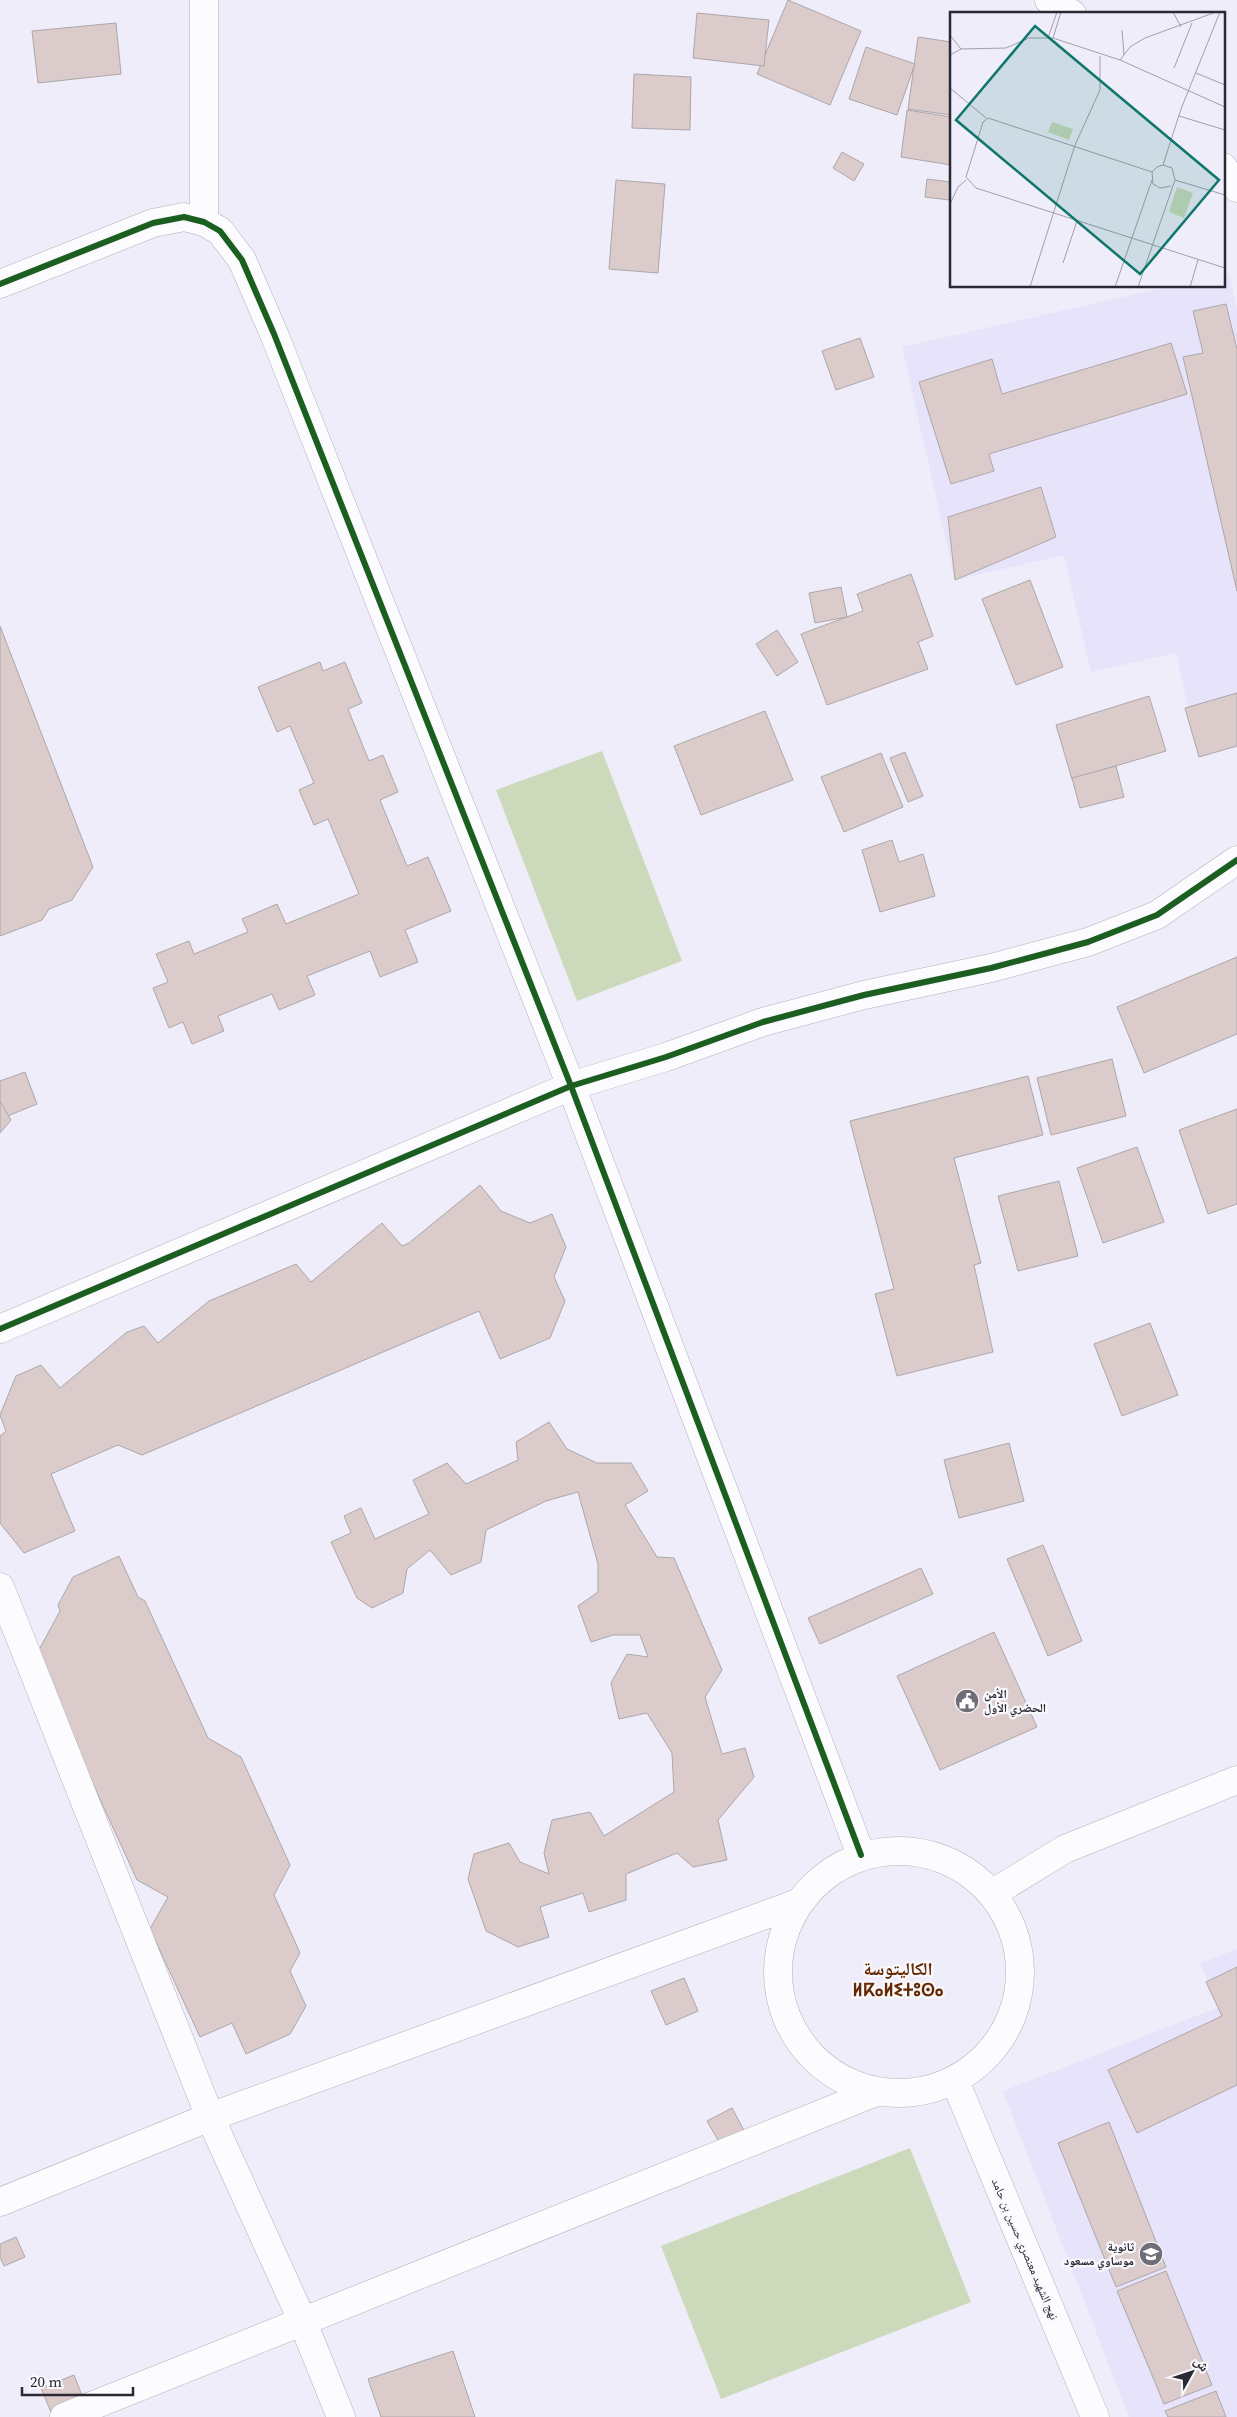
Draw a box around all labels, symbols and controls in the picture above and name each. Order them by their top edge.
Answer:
inset map [950,12,1224,288]
place label: الأمن الحضري الأول [984,1686,1046,1718]
public building icon: الأمن الحضري الأول [954,1688,980,1714]
district label: الكاليتوسة ⵍⴽⴰⵍⵉⵜⵓⵙⴰ [853,1956,944,2002]
street label: نهج الشهيد معنصري حسين بن حامد [986,2176,1062,2323]
place label: ثانوية موساوي مسعود [1064,2239,1135,2271]
school or university icon: ثانوية موساوي مسعود [1138,2241,1164,2267]
north arrow [1167,2347,1217,2397]
text: ش [1190,2352,1214,2376]
scale bar [22,2364,134,2396]
text: 20 m [30,2371,62,2392]

